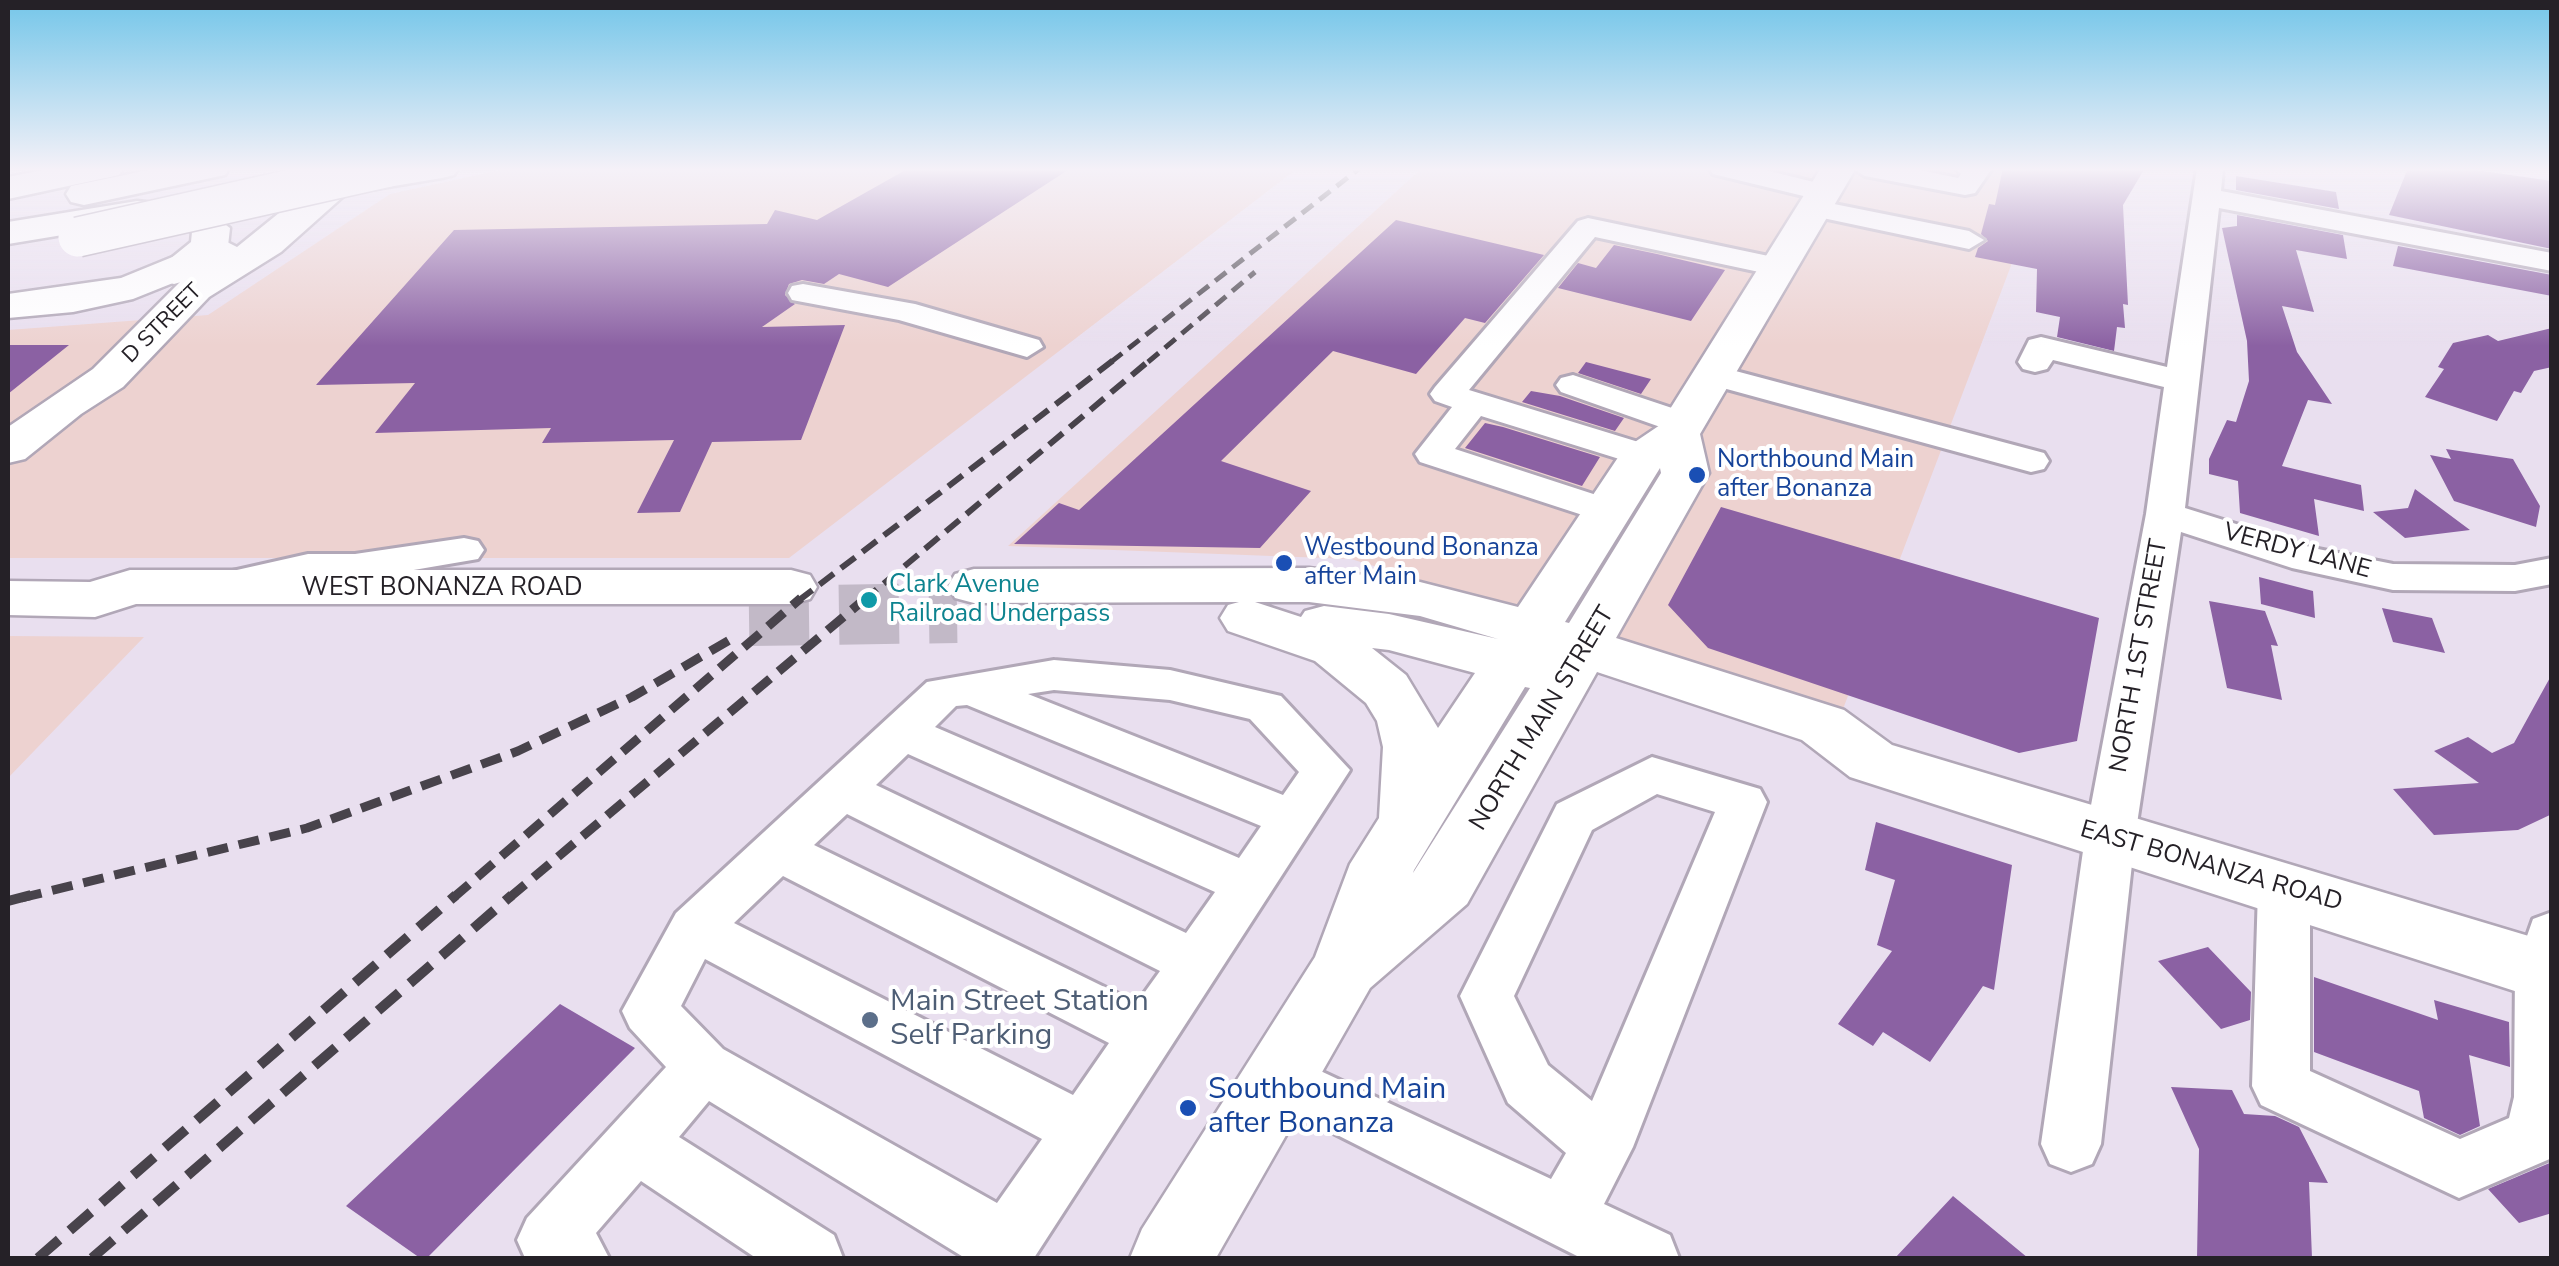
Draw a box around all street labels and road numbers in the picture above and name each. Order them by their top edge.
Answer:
street label: D STREET [118,279,208,369]
street label: VERDY LANE [2220,518,2374,586]
street label: NORTH 1ST STREET [2105,537,2175,775]
street label: WEST BONANZA ROAD [302,574,582,604]
street label: NORTH MAIN STREET [1464,602,1622,836]
street label: EAST BONANZA ROAD [2076,815,2346,919]

